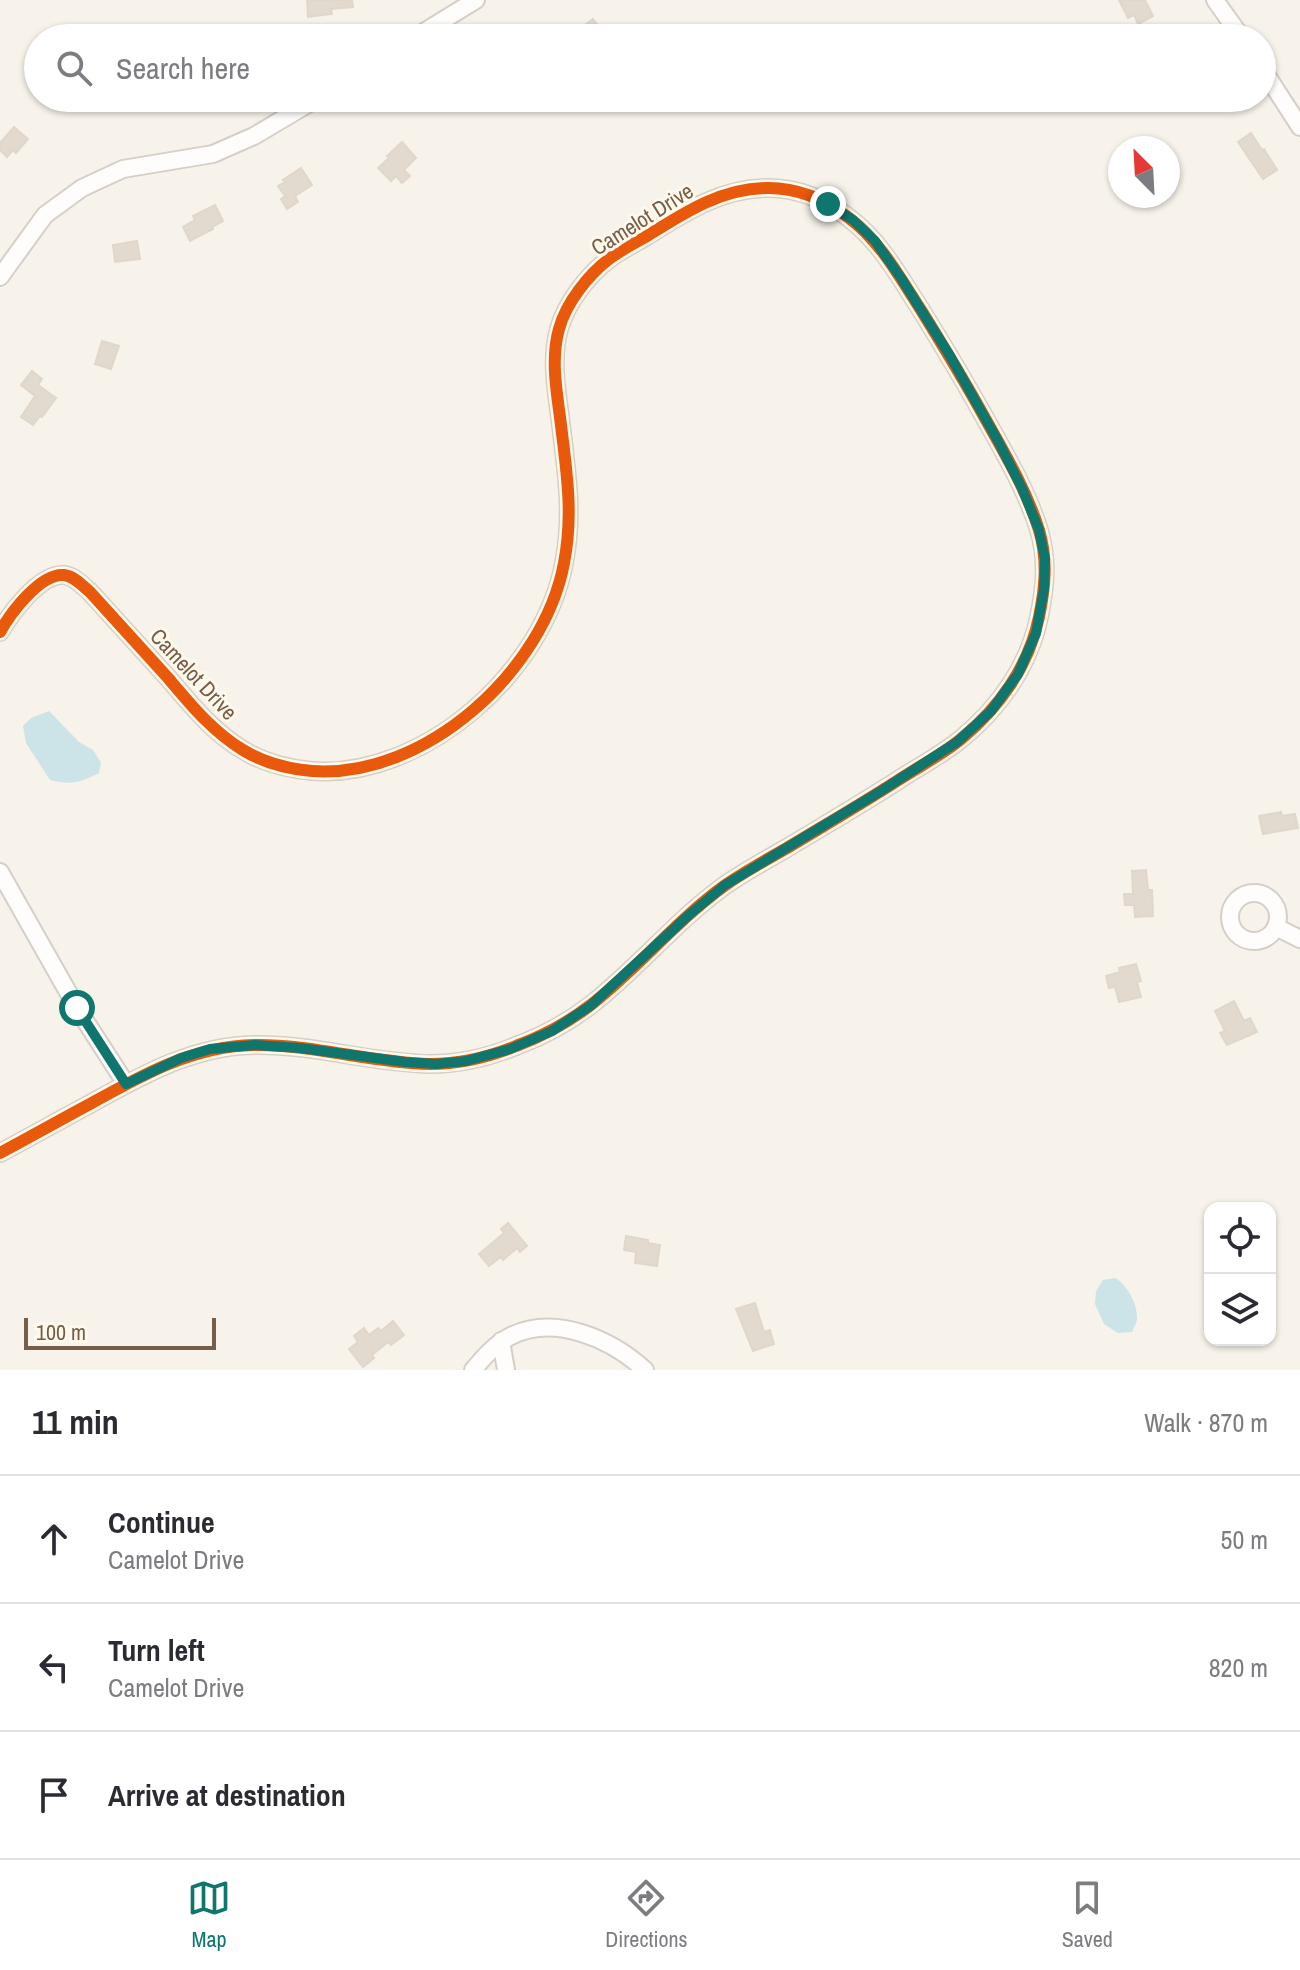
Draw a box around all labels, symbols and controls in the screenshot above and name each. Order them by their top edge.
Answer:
search box [24,24,1276,112]
icon: search [52,46,96,90]
text: Search here [116,48,250,88]
north arrow [1108,136,1180,208]
street label: Camelot Drive [585,176,699,262]
route end [810,186,846,222]
street label: Camelot Drive [144,622,244,726]
route start [59,990,95,1026]
map controls [1204,1202,1276,1346]
button: locate [1204,1202,1276,1274]
button: layers [1204,1274,1276,1346]
scale bar [24,1314,216,1350]
text: 100 m [36,1317,86,1347]
text: 11 min [32,1399,119,1445]
text: Walk · 870 m [1144,1405,1268,1440]
text: Continue [108,1502,215,1542]
icon: ahead [32,1517,76,1561]
text: 50 m [1221,1522,1268,1557]
text: Camelot Drive [108,1542,244,1577]
text: Turn left [108,1630,205,1670]
icon: left [32,1645,76,1689]
text: 820 m [1209,1650,1268,1685]
text: Camelot Drive [108,1670,244,1705]
icon: arrive [32,1773,76,1817]
text: Arrive at destination [108,1775,346,1815]
tab: Map [187,1876,231,1954]
tab: Directions [605,1876,688,1954]
tab: Saved [1062,1876,1113,1954]

